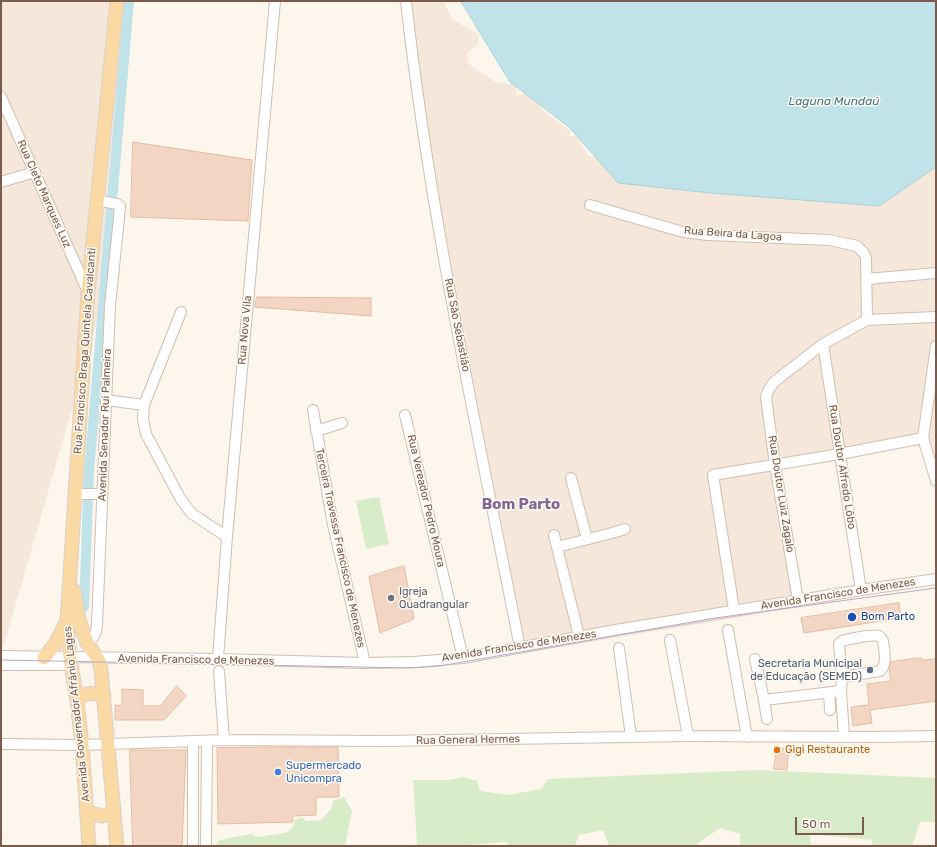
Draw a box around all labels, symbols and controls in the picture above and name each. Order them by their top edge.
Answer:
water label: Laguna Mundaú [789,95,879,109]
street label: Rua Cleto Marques Luz [14,138,74,250]
street label: Rua Beira da Lagoa [684,224,782,244]
street label: Rua Francisco Braga Quintela Cavalcanti [71,247,99,455]
street label: Rua São Sebastião [441,277,473,373]
street label: Rua Nova Vila [235,295,255,365]
street label: Avenida Senador Rui Palmeira [96,348,114,502]
street label: Rua Doutor Alfredo Lôbo [826,404,858,530]
street label: Rua Vereador Pedro Moura [404,433,448,569]
street label: Rua Doutor Luiz Zagalo [765,434,797,554]
street label: Terceira Travessa Francisco de Menezes [312,447,368,649]
district label: Bom Parto [482,496,560,514]
street label: Avenida Francisco de Menezes [760,575,916,613]
place label: Igreja Quadrangular [399,585,469,611]
marker: Igreja Quadrangular [386,593,396,603]
place label: Bom Parto [861,610,915,624]
marker: Bom Parto [846,611,858,623]
street label: Avenida Governador Afrânio Lages [61,626,93,802]
street label: Avenida Francisco de Menezes [441,627,597,665]
street label: Avenida Francisco de Menezes [118,652,274,668]
place label: Secretaria Municipal de Educação (SEMED) [750,657,862,683]
marker: Secretaria Municipal de Educação (SEMED) [865,665,875,675]
street label: Rua General Hermes [416,732,520,748]
place label: Gigi Restaurante [785,743,870,757]
marker: Gigi Restaurante [772,745,782,755]
place label: Supermercado Unicompra [286,759,361,785]
marker: Supermercado Unicompra [273,767,283,777]
scale bar [797,809,866,835]
text: 50 m [802,817,830,831]

